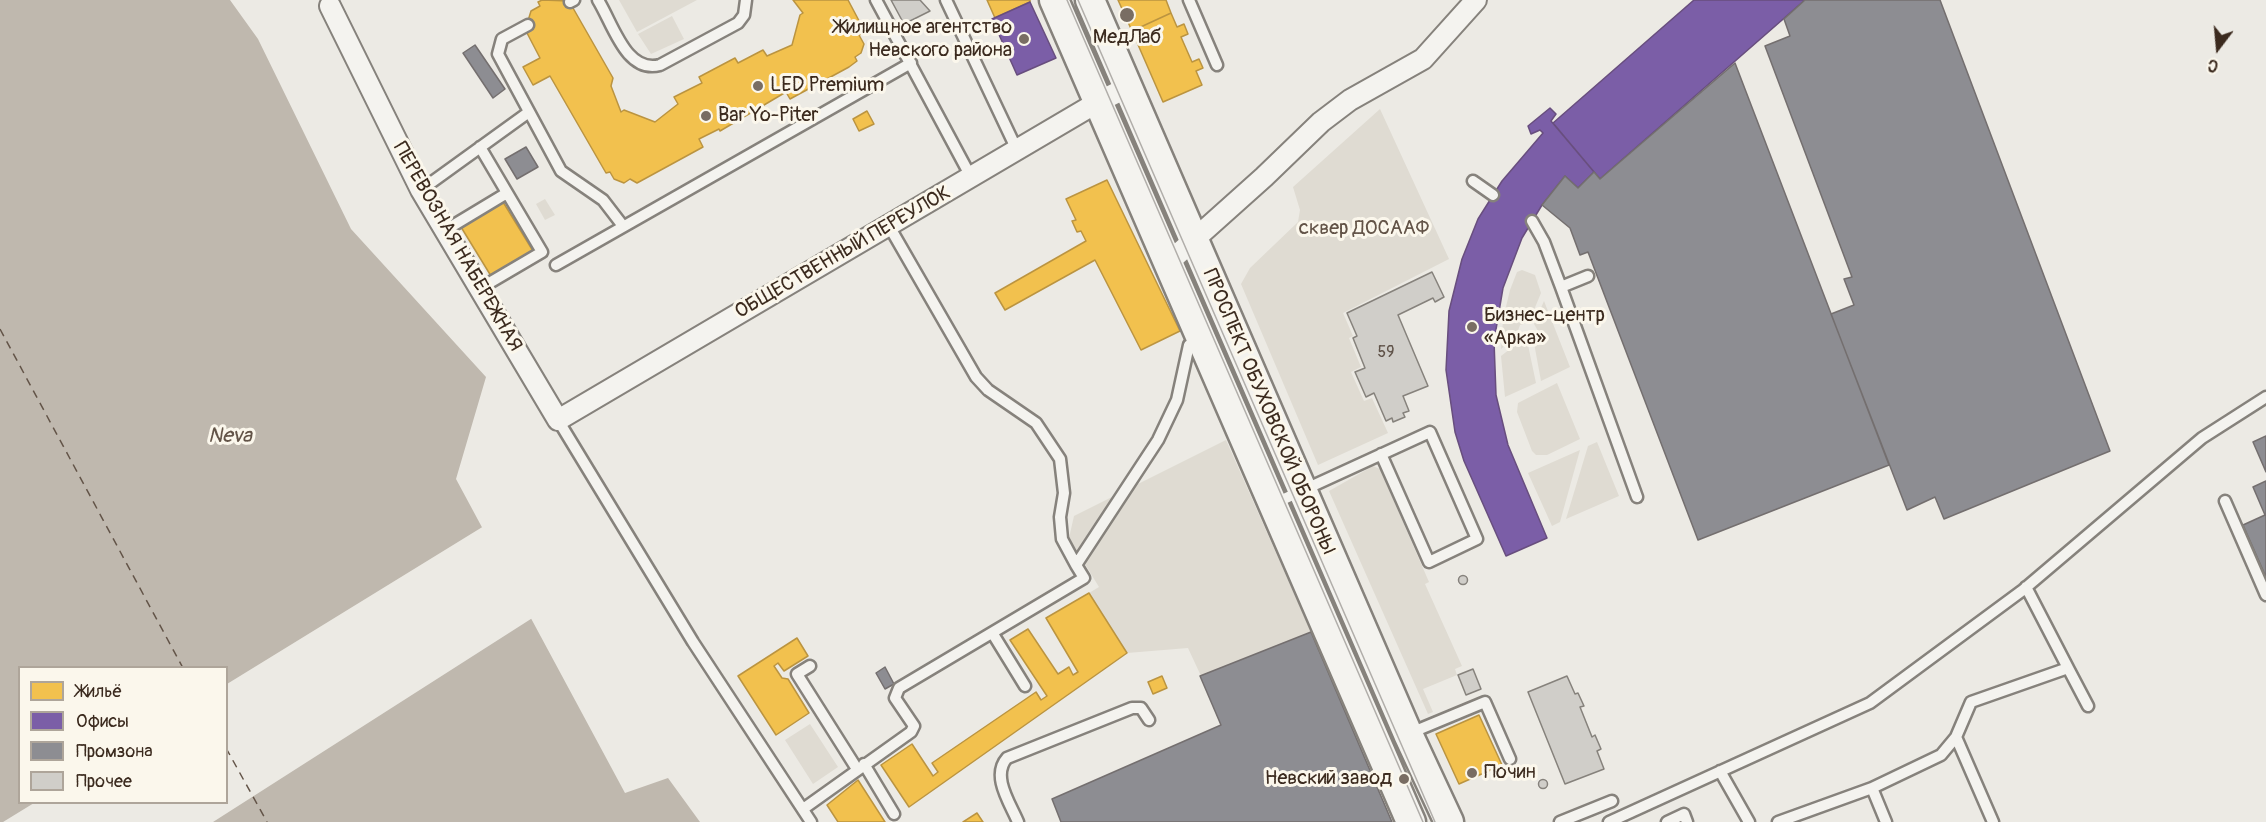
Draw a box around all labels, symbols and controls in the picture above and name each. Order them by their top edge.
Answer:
marker: МедЛаб [1118,6,1136,24]
place label: Жилищное агентство Невского района [834,16,1012,63]
north arrow [2188,18,2248,78]
place label: МедЛаб [1093,26,1161,50]
marker: Жилищное агентство Невского района [1017,32,1031,46]
text: С [2206,54,2221,76]
place label: LED Premium [770,74,884,98]
marker: LED Premium [751,79,765,93]
place label: Bar Yo-Piter [718,104,818,128]
marker: Bar Yo-Piter [699,109,713,123]
street label: ПЕРЕВОЗНАЯ НАБЕРЕЖНАЯ [387,138,527,356]
street label: ОБЩЕСТВЕННЫЙ ПЕРЕУЛОК [731,181,955,325]
park label: сквер ДОСААФ [1299,217,1429,241]
street label: ПРОСПЕКТ ОБУХОВСКОЙ ОБОРОНЫ [1197,266,1339,558]
place label: Бизнес-центр «Арка» [1484,304,1605,351]
marker: Бизнес-центр «Арка» [1465,320,1479,334]
house number: 59 [1378,343,1394,363]
water label: Neva [208,424,252,450]
legend [18,666,228,804]
text: Жильё [76,680,122,703]
text: Офисы [76,710,129,733]
text: Промзона [76,740,153,763]
place label: Почин [1484,761,1536,785]
marker: Почин [1465,766,1479,780]
place label: Невский завод [1265,767,1392,791]
text: Прочее [76,770,132,793]
marker: Невский завод [1397,772,1411,786]

